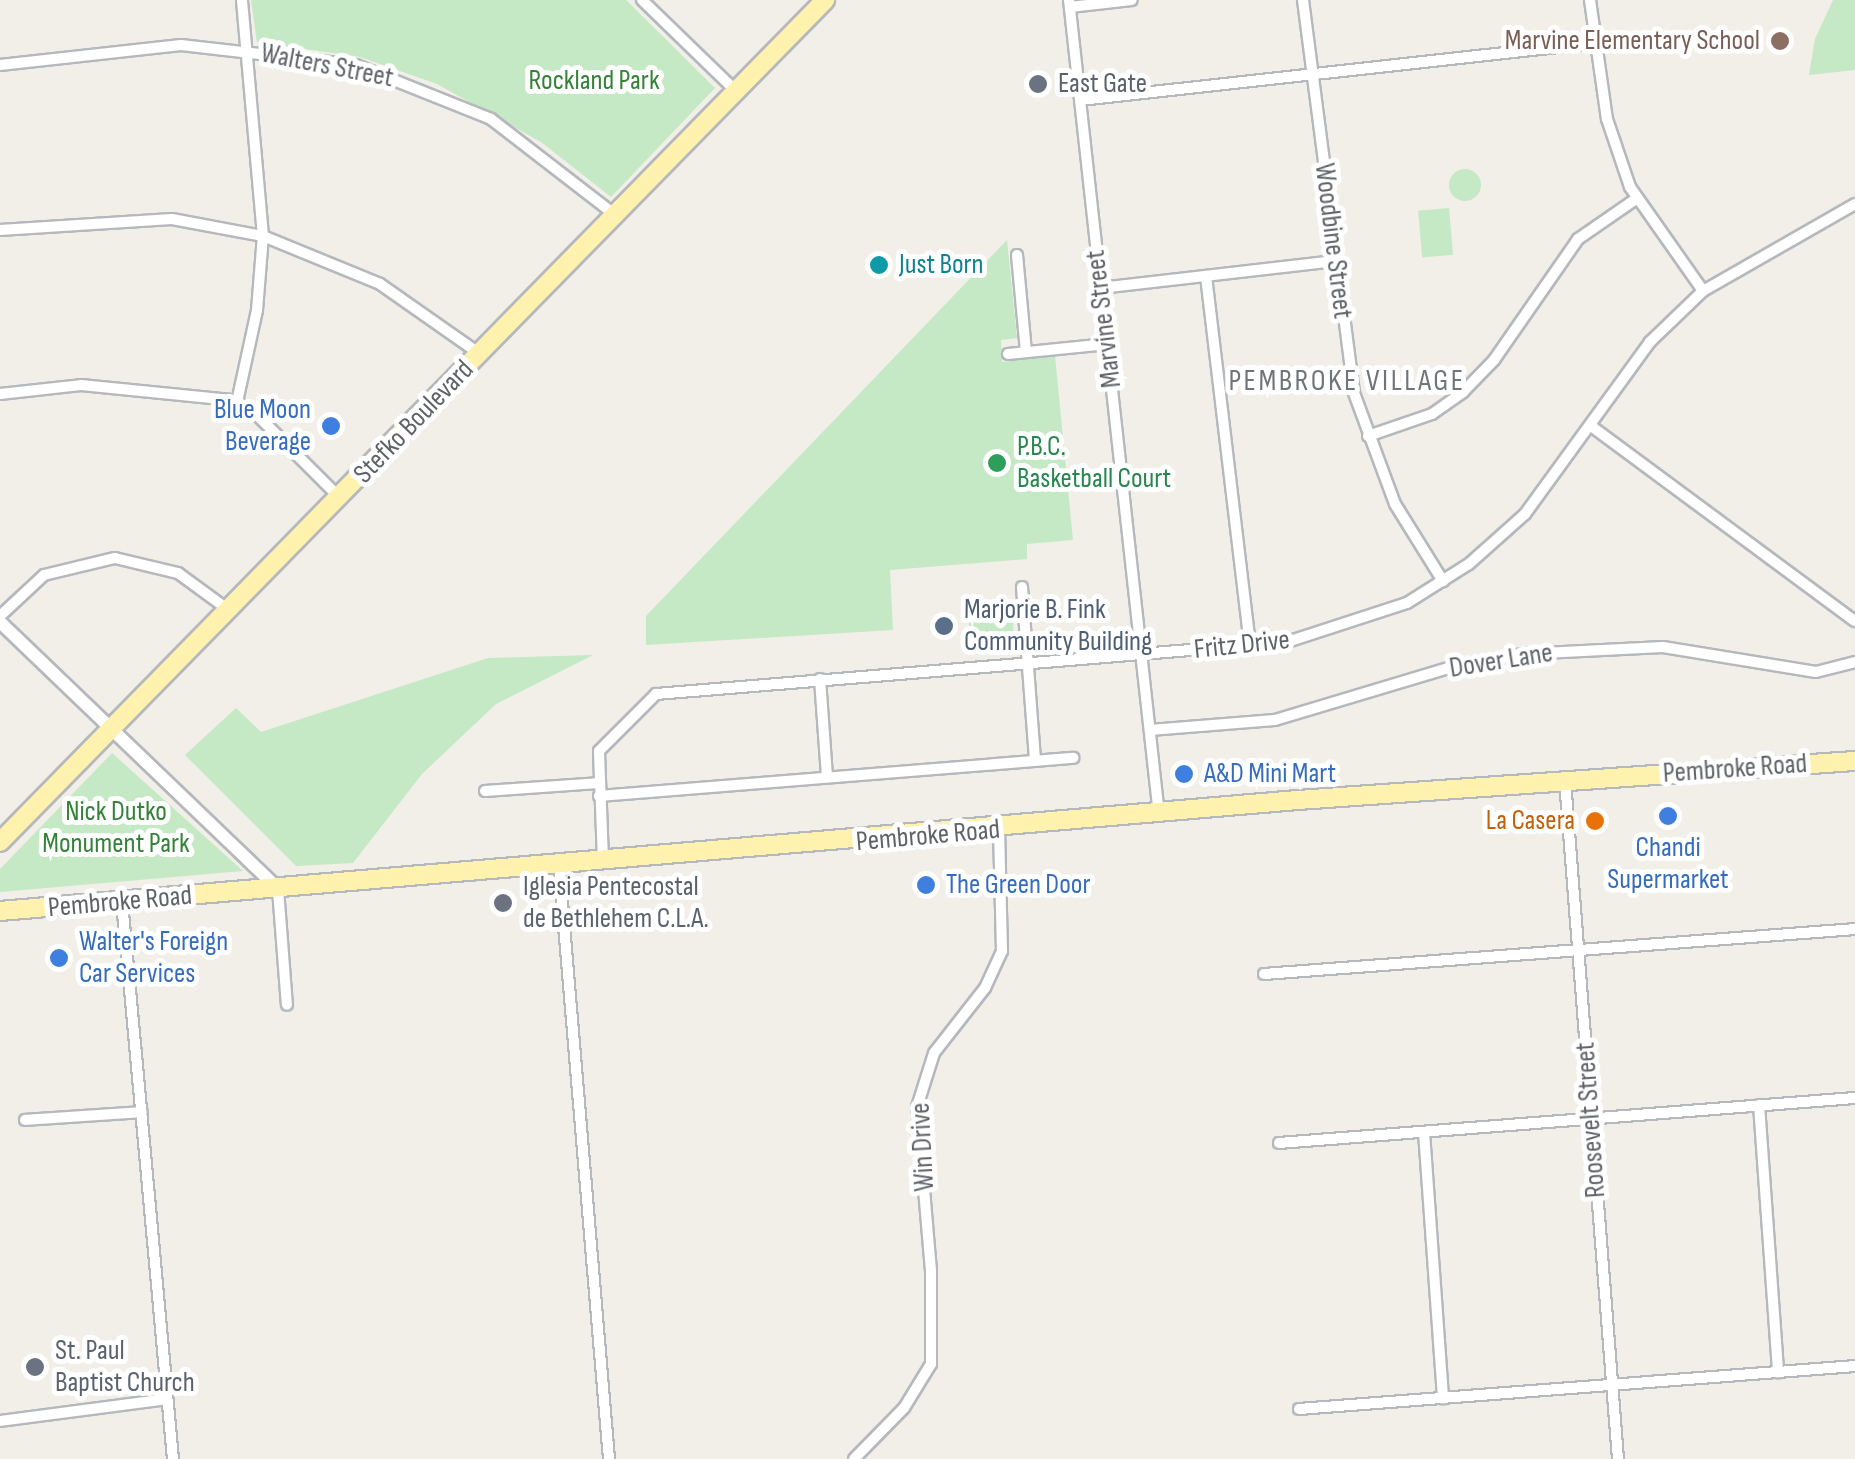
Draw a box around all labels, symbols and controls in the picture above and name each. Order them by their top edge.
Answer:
place label: Marvine Elementary School [1505,24,1760,58]
marker: Marvine Elementary School [1769,30,1791,52]
street label: Walters Street [258,37,396,95]
park label: Rockland Park [528,64,660,98]
place label: East Gate [1058,67,1147,101]
marker: East Gate [1027,73,1049,95]
street label: Woodbine Street [1307,161,1359,321]
place label: Just Born [899,248,984,282]
street label: Marvine Street [1079,248,1129,390]
marker: Just Born [868,254,890,276]
street label: Stefko Boulevard [347,353,481,491]
district label: PEMBROKE VILLAGE [1228,363,1466,399]
place label: Blue Moon Beverage [214,393,311,459]
marker: Blue Moon Beverage [320,415,342,437]
place label: P.B.C. Basketball Court [1017,430,1171,496]
marker: P.B.C. Basketball Court [986,452,1008,474]
place label: Marjorie B. Fink Community Building [964,593,1152,659]
marker: Marjorie B. Fink Community Building [933,615,955,637]
street label: Fritz Drive [1193,623,1291,667]
street label: Dover Lane [1447,636,1555,686]
street label: Pembroke Road [1662,747,1808,791]
place label: A&D Mini Mart [1204,757,1336,791]
marker: A&D Mini Mart [1173,763,1195,785]
park label: Nick Dutko Monument Park [42,795,190,861]
place label: La Casera [1486,804,1575,838]
marker: Chandi Supermarket [1657,805,1679,827]
marker: La Casera [1584,810,1606,832]
street label: Pembroke Road [855,813,1001,859]
place label: Chandi Supermarket [1607,831,1729,897]
place label: The Green Door [946,868,1090,902]
place label: Iglesia Pentecostal de Bethlehem C.L.A. [523,870,709,936]
marker: The Green Door [915,874,937,896]
street label: Pembroke Road [47,879,193,925]
marker: Iglesia Pentecostal de Bethlehem C.L.A. [492,892,514,914]
place label: Walter's Foreign Car Services [79,925,228,991]
marker: Walter's Foreign Car Services [48,947,70,969]
street label: Roosevelt Street [1569,1041,1613,1199]
street label: Win Drive [904,1102,942,1192]
place label: St. Paul Baptist Church [55,1334,195,1400]
marker: St. Paul Baptist Church [24,1356,46,1378]

